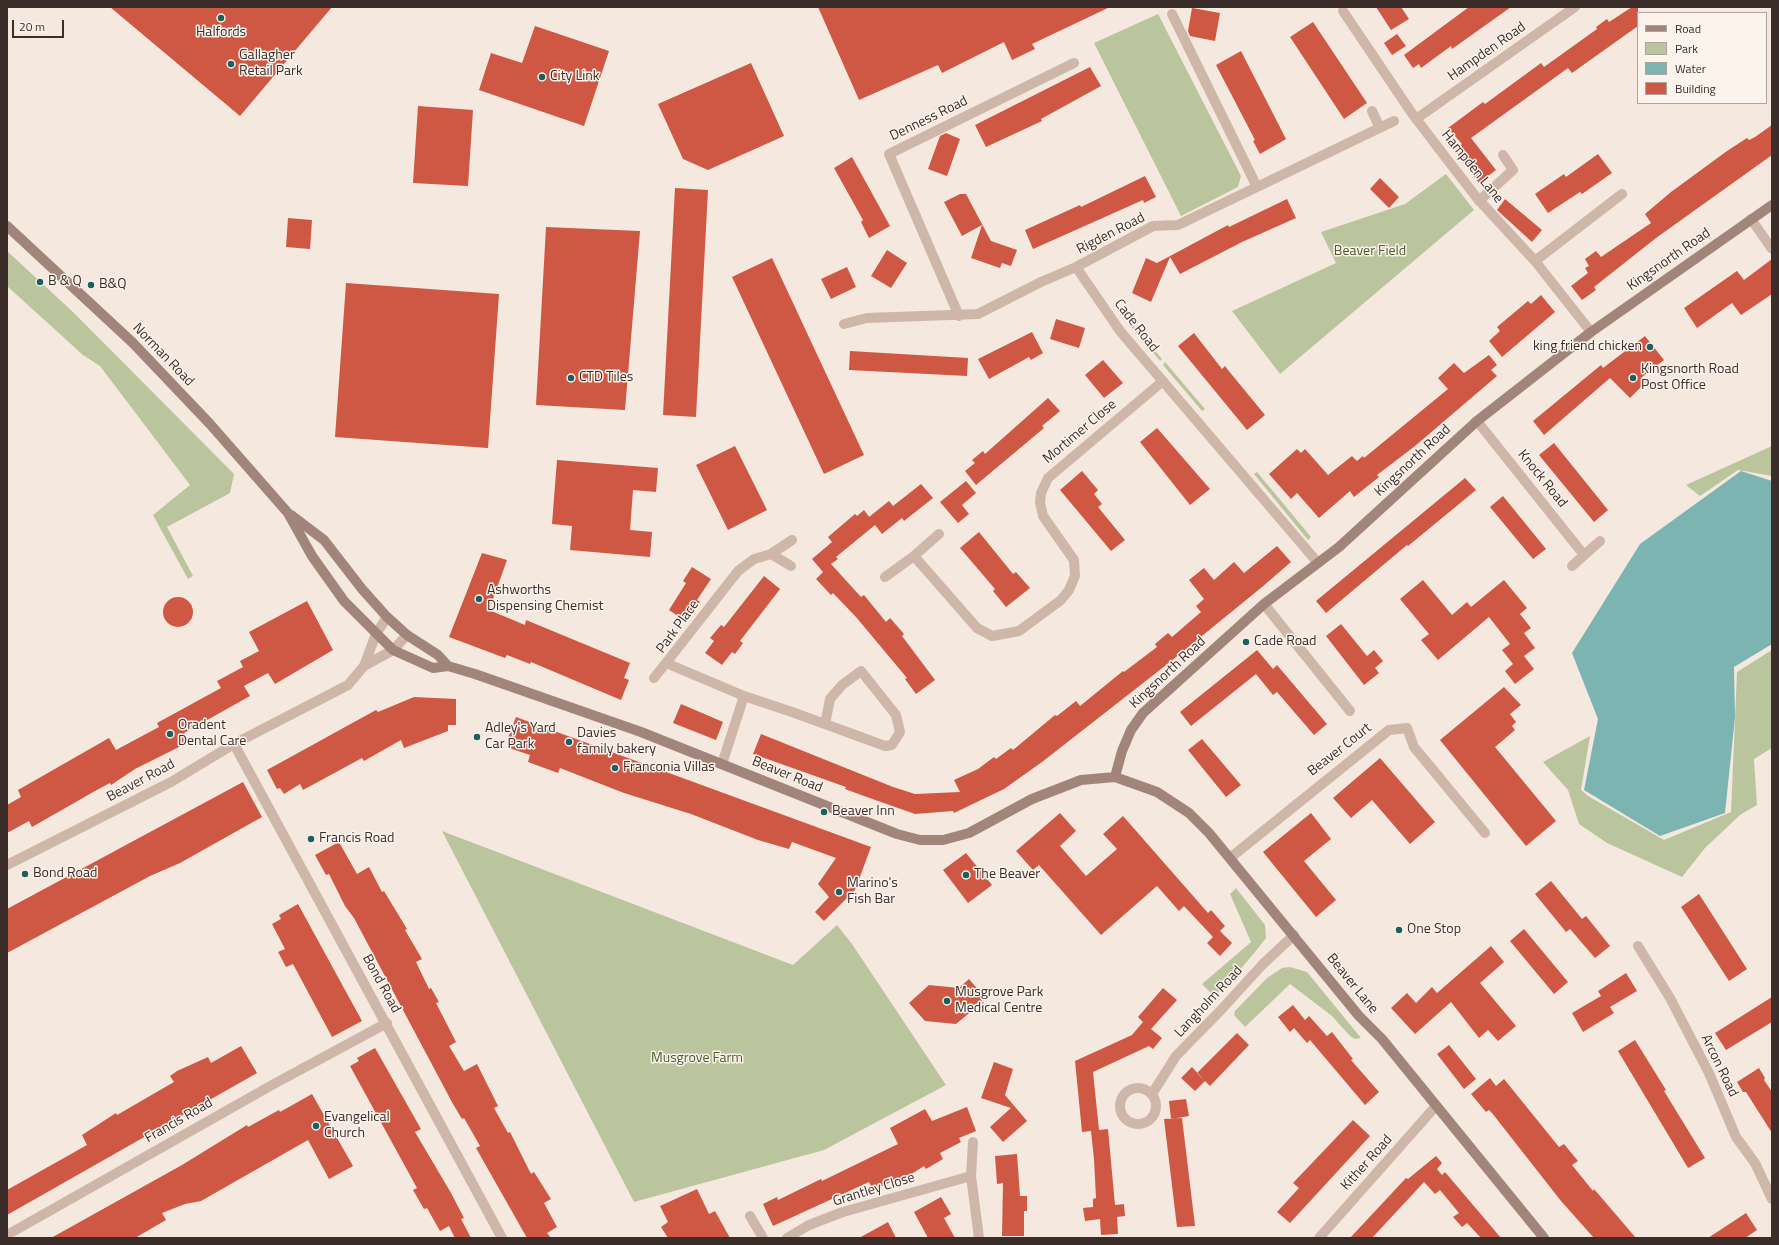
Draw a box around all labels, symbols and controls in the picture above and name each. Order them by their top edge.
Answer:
scale bar [14,12,66,38]
legend [1637,12,1767,104]
marker: Halfords [216,13,226,23]
text: 20 m [19,17,45,36]
street label: Hampden Road [1445,19,1529,85]
text: Road [1675,19,1701,38]
place label: Halfords [196,25,246,41]
text: Park [1675,39,1698,58]
place label: Gallagher Retail Park [239,48,303,80]
marker: Gallagher Retail Park [226,59,236,69]
text: Water [1675,59,1706,78]
place label: City Link [550,69,599,85]
marker: City Link [537,72,547,82]
text: Building [1675,79,1716,98]
street label: Denness Road [887,93,971,145]
street label: Hampden Lane [1437,127,1507,207]
street label: Rigden Road [1074,210,1148,258]
street label: Kingsnorth Road [1624,225,1714,295]
park label: Beaver Field [1334,244,1406,260]
place label: B & Q [48,274,82,290]
marker: B & Q [35,277,45,287]
place label: B&Q [99,277,126,293]
marker: B&Q [86,280,96,290]
street label: Cade Road [1110,296,1162,356]
street label: Norman Road [129,320,197,390]
place label: king friend chicken [1533,339,1642,355]
marker: king friend chicken [1645,342,1655,352]
place label: Kingsnorth Road Post Office [1641,362,1739,394]
place label: CTD Tiles [579,370,633,386]
marker: CTD Tiles [566,373,576,383]
marker: Kingsnorth Road Post Office [1628,373,1638,383]
street label: Mortimer Close [1040,397,1120,467]
street label: Kingsnorth Road [1371,421,1455,501]
street label: Knock Road [1514,447,1570,511]
place label: Ashworths Dispensing Chemist [487,583,603,616]
marker: Ashworths Dispensing Chemist [474,594,484,604]
street label: Park Place [653,597,703,657]
street label: Kingsnorth Road [1126,633,1210,713]
place label: Cade Road [1254,634,1316,650]
marker: Cade Road [1241,637,1251,647]
place label: Oradent Dental Care [178,718,246,750]
street label: Beaver Court [1305,720,1375,780]
place label: Adley's Yard Car Park [485,721,556,754]
place label: Davies family bakery [577,726,656,758]
marker: Oradent Dental Care [165,729,175,739]
marker: Adley's Yard Car Park [472,732,482,742]
marker: Davies family bakery [564,737,574,747]
street label: Beaver Road [749,753,825,797]
street label: Beaver Road [104,756,178,806]
place label: Franconia Villas [623,760,715,776]
marker: Franconia Villas [610,763,620,773]
place label: Beaver Inn [832,804,895,820]
marker: Beaver Inn [819,807,829,817]
place label: Francis Road [319,831,395,847]
marker: Francis Road [306,834,316,844]
place label: Bond Road [33,866,97,882]
place label: The Beaver [974,867,1040,883]
marker: Bond Road [20,869,30,879]
marker: The Beaver [961,870,971,880]
place label: Marino's Fish Bar [847,876,898,908]
marker: Marino's Fish Bar [834,887,844,897]
place label: One Stop [1407,922,1461,938]
marker: One Stop [1394,925,1404,935]
street label: Beaver Lane [1323,951,1381,1017]
street label: Bond Road [358,952,404,1016]
street label: Langholm Road [1172,963,1246,1041]
place label: Musgrove Park Medical Centre [955,985,1043,1018]
marker: Musgrove Park Medical Centre [942,996,952,1006]
street label: Arcon Road [1697,1032,1741,1100]
park label: Musgrove Farm [651,1051,743,1067]
street label: Francis Road [142,1095,216,1147]
place label: Evangelical Church [324,1110,390,1142]
marker: Evangelical Church [311,1121,321,1131]
street label: Kither Road [1338,1132,1396,1194]
street label: Grantley Close [831,1170,917,1210]

